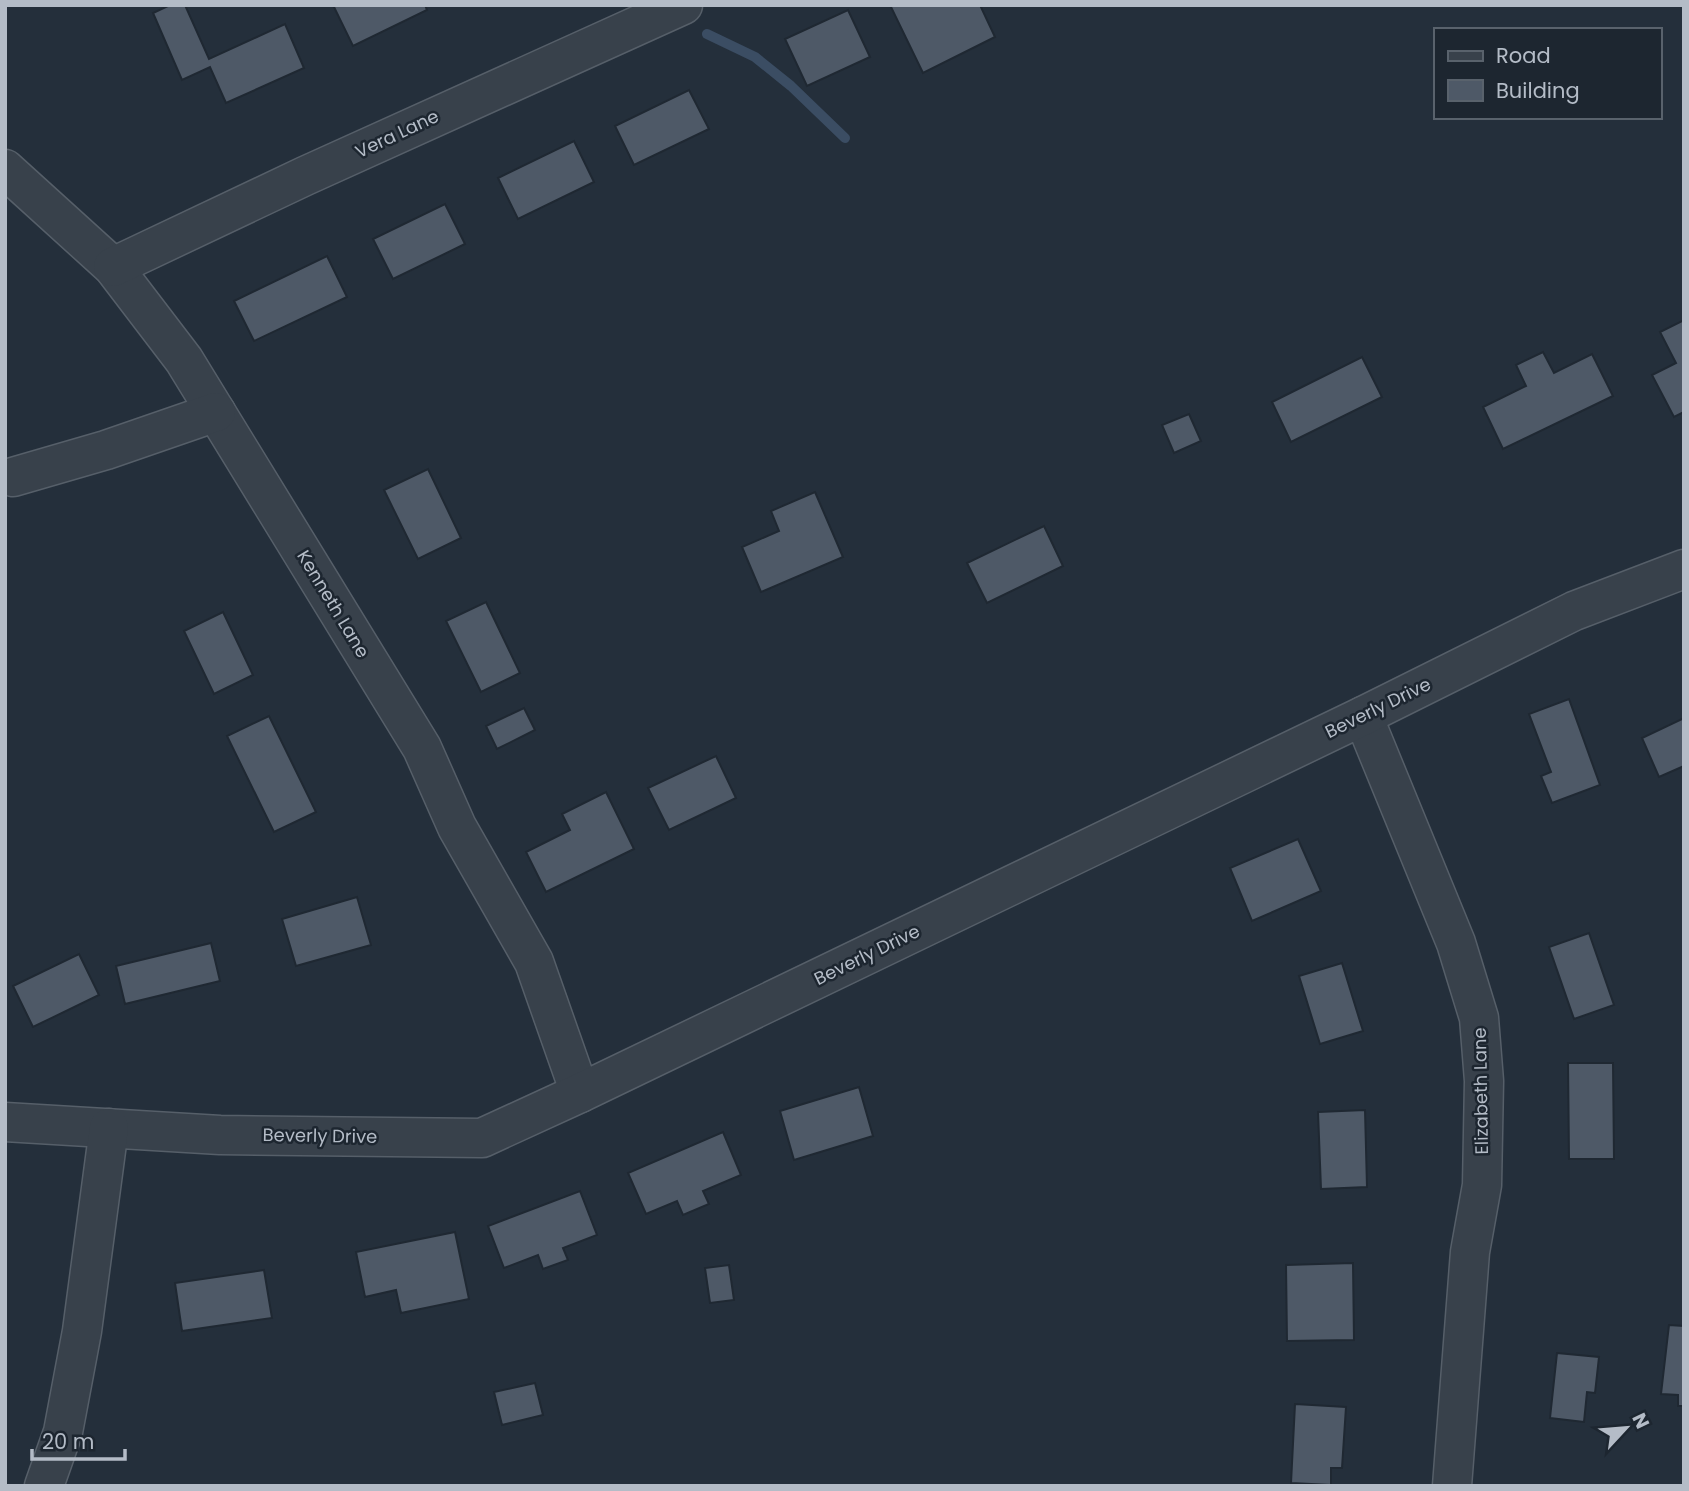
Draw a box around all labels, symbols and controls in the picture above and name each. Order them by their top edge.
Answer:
legend [1434,28,1661,119]
text: Road [1496,41,1551,70]
text: Building [1496,76,1580,105]
street label: Vera Lane [351,103,443,164]
street label: Kenneth Lane [291,545,375,662]
street label: Beverly Drive [1321,671,1435,744]
street label: Beverly Drive [810,918,924,991]
street label: Elizabeth Lane [1467,1027,1494,1155]
street label: Beverly Drive [262,1122,378,1149]
north arrow [1591,1393,1661,1463]
text: N [1626,1408,1656,1433]
scale bar [32,1418,124,1462]
text: 20 m [42,1427,95,1456]

